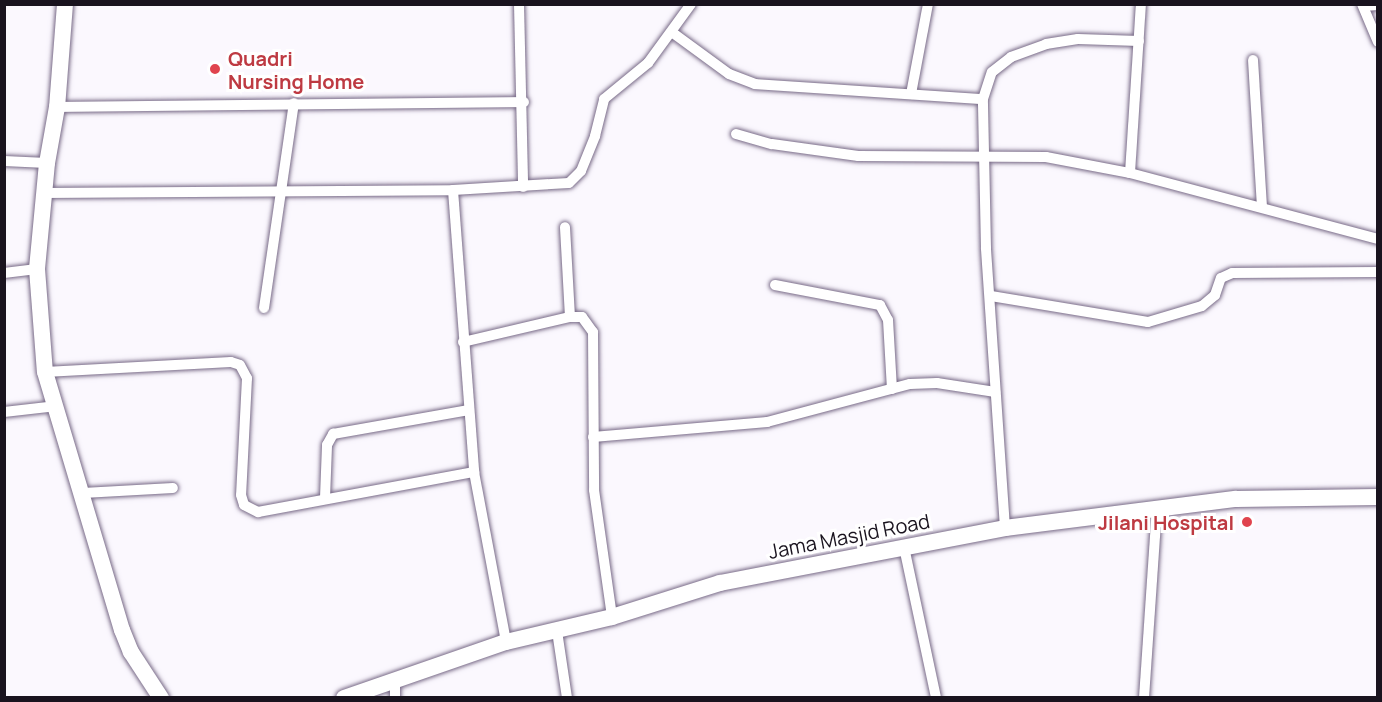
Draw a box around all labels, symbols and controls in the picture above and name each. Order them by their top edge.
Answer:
place label: Quadri Nursing Home [228,46,364,93]
marker: Quadri Nursing Home [206,60,224,78]
street label: Jama Masjid Road [766,509,932,563]
place label: Jilani Hospital [1098,510,1234,534]
marker: Jilani Hospital [1238,513,1256,531]

